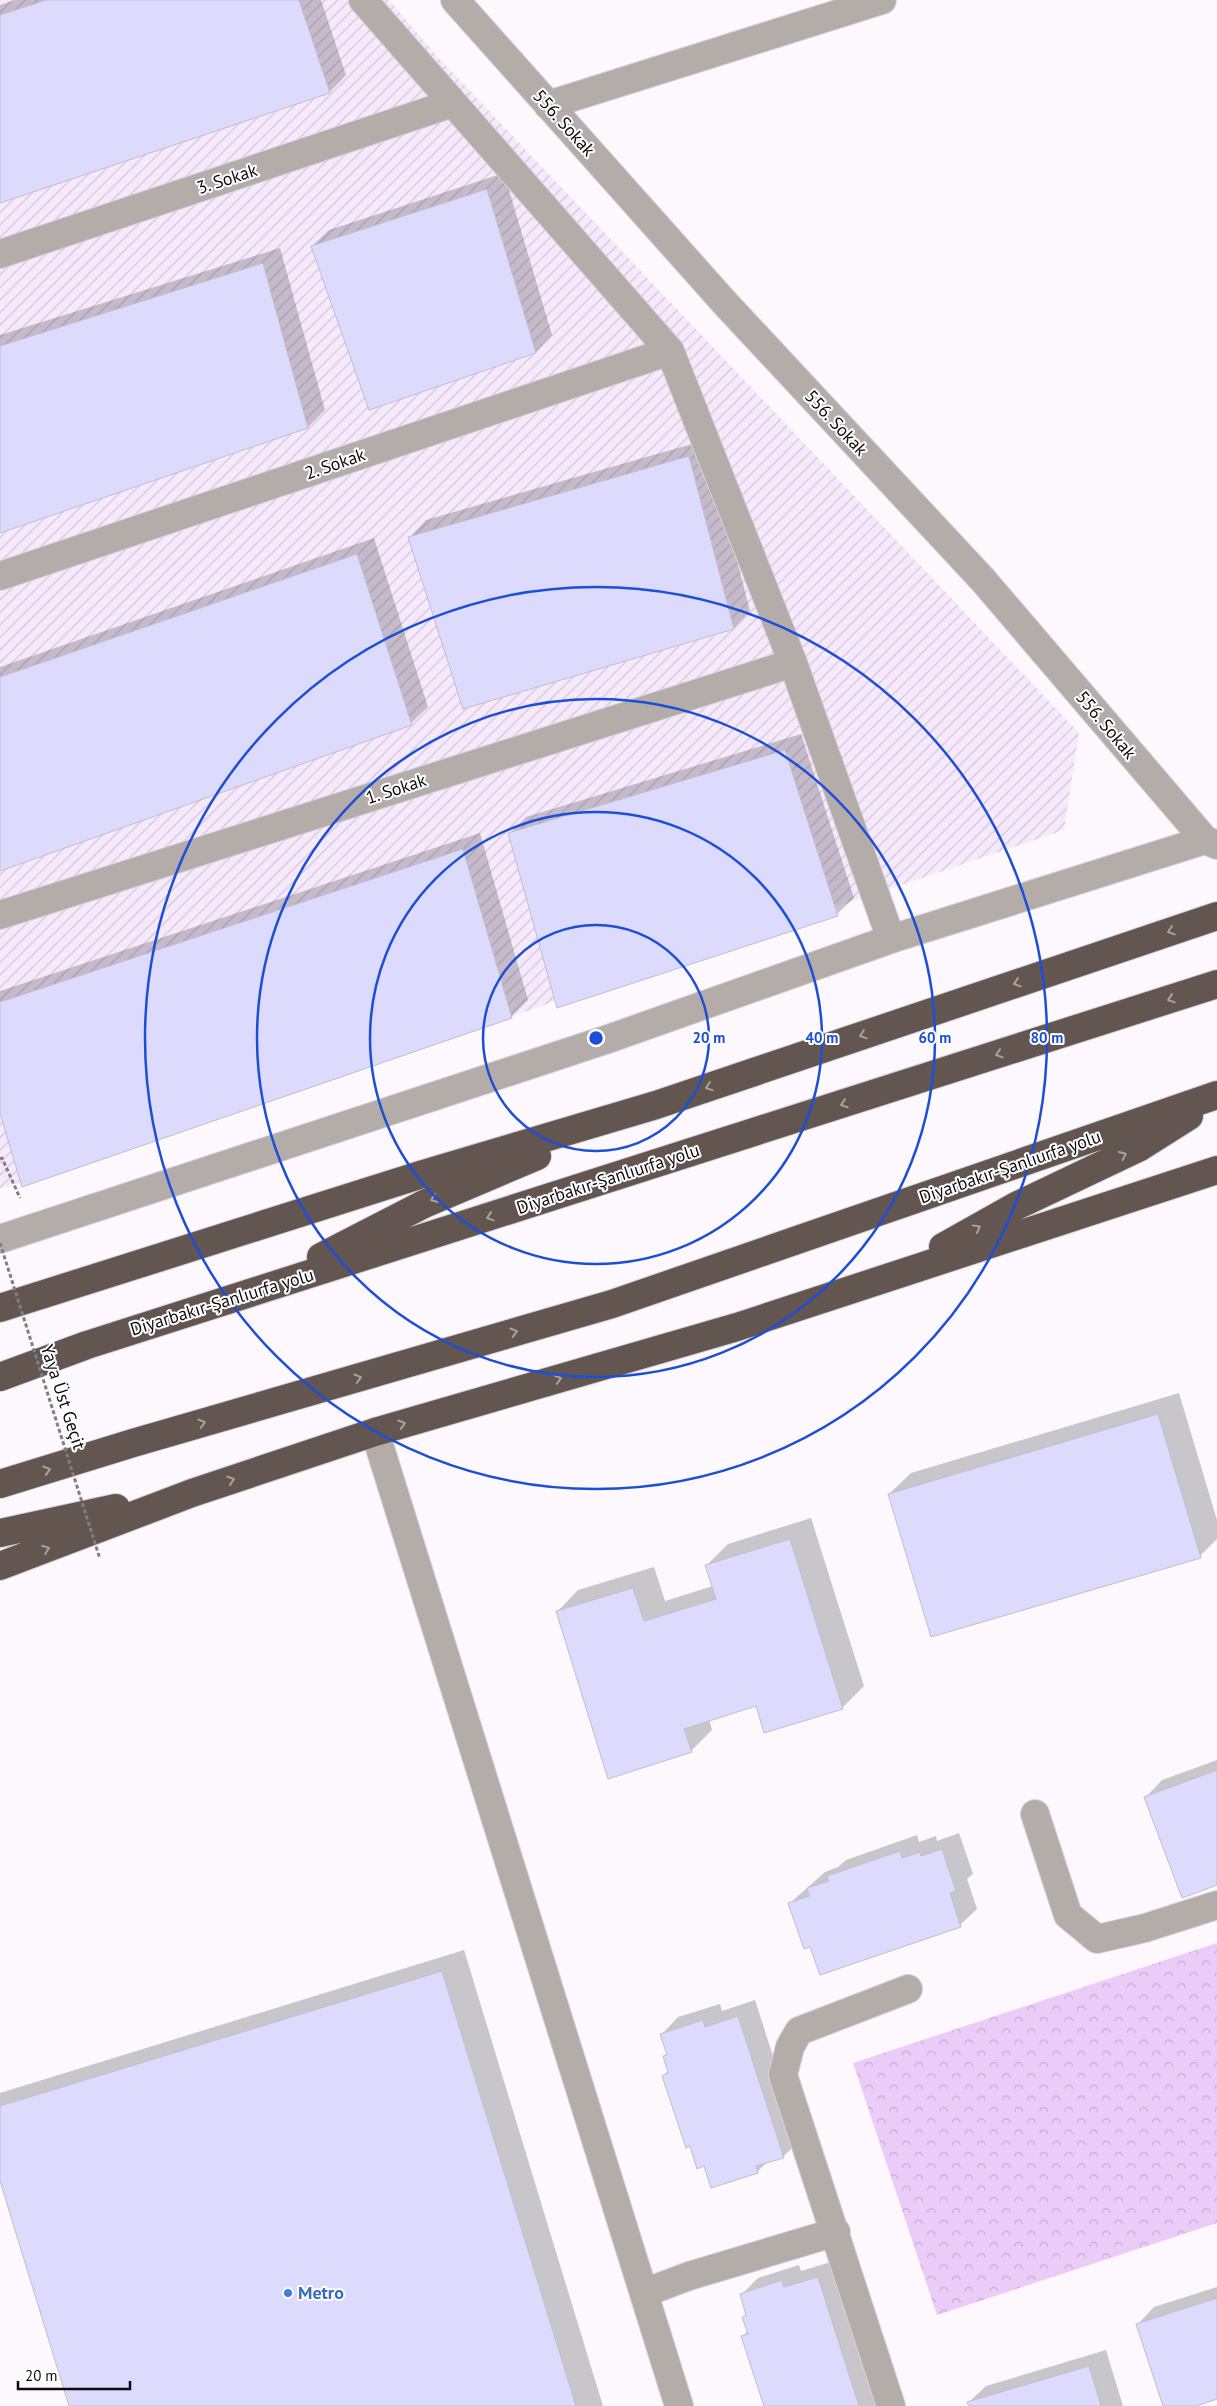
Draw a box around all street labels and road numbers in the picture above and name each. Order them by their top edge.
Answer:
street label: 556. Sokak [528,84,601,161]
street label: 3. Sokak [194,158,260,199]
street label: 556. Sokak [800,385,873,461]
street label: 2. Sokak [302,442,368,485]
street label: 556. Sokak [1071,686,1142,764]
street label: 1. Sokak [363,768,429,809]
street label: Diyarbakır-Şanlıurfa yolu [916,1125,1104,1208]
street label: Diyarbakır-Şanlıurfa yolu [513,1138,702,1219]
street label: Diyarbakır-Şanlıurfa yolu [127,1263,317,1340]
street label: Yaya Üst Geçit [36,1341,91,1452]

